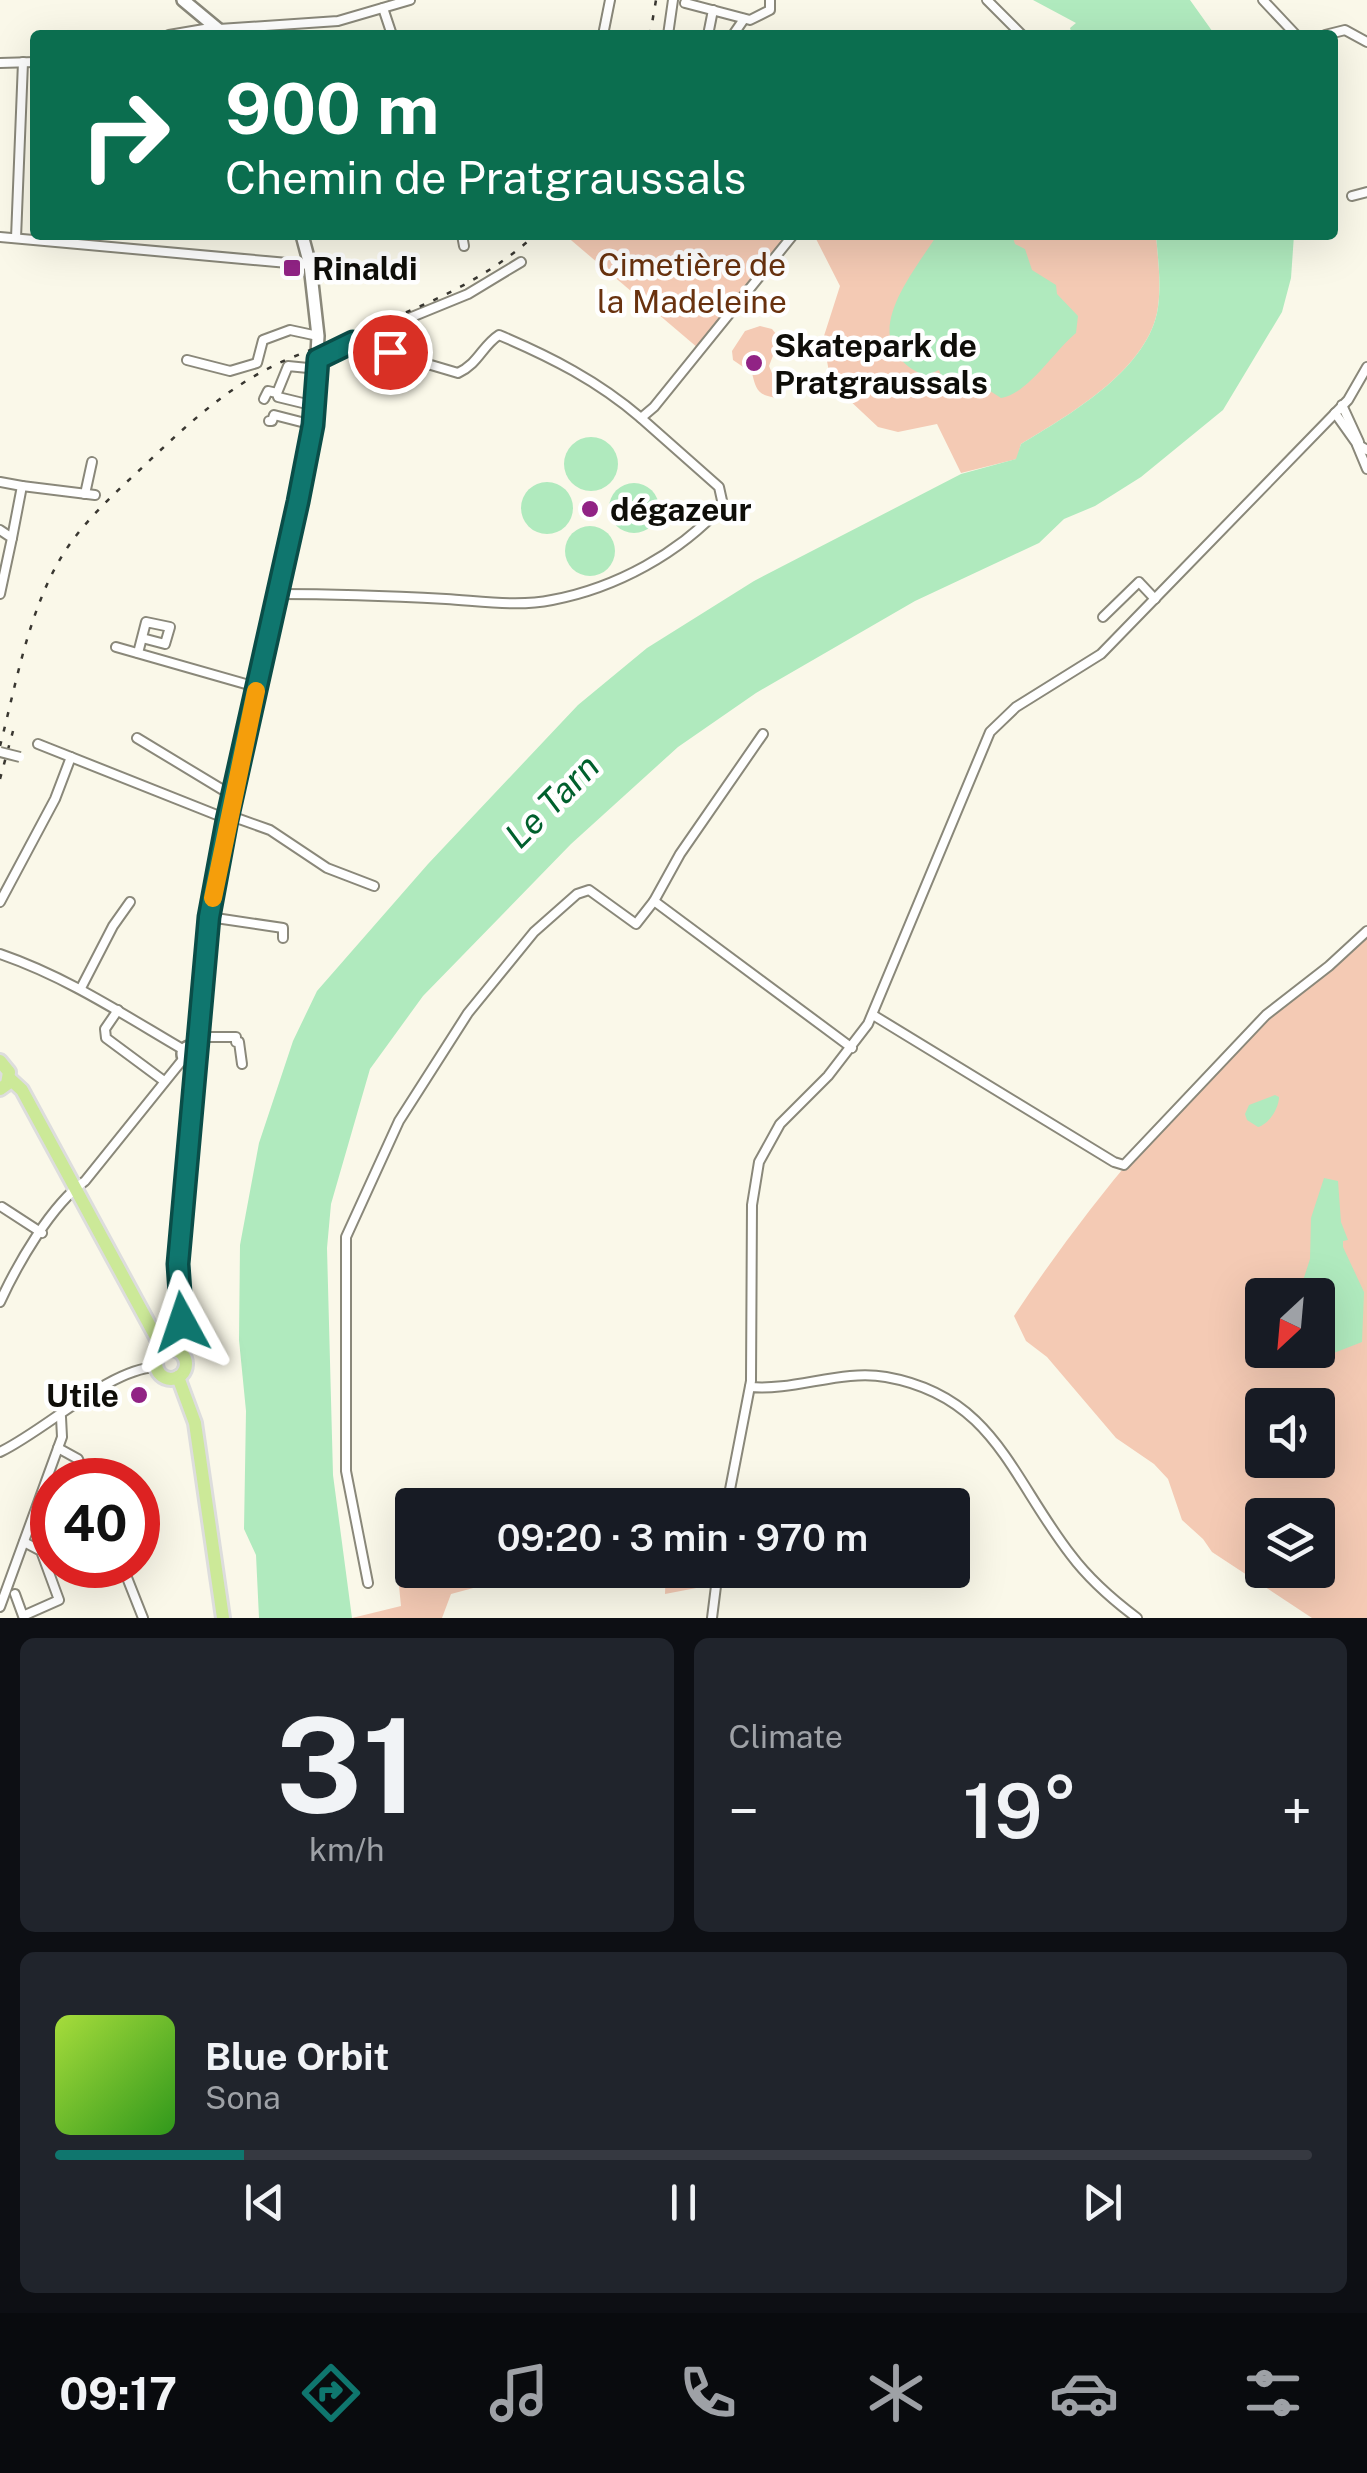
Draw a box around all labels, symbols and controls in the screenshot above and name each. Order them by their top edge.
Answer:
text: 900 m [225,67,439,150]
icon: right [60,70,190,200]
text: Chemin de Pratgraussals [225,151,746,204]
park label: Cimetière de la Madeleine [597,246,787,320]
place label: Rinaldi [312,250,417,287]
marker: Rinaldi [281,257,303,279]
pin [348,310,433,395]
icon: arrive [363,325,418,380]
place label: Skatepark de Pratgraussals [774,327,988,401]
marker: Skatepark de Pratgraussals [743,352,765,374]
place label: dégazeur [610,491,752,528]
marker: dégazeur [579,498,601,520]
water label: Le Tarn [497,746,607,856]
position arrow [130,1270,234,1374]
north arrow [1245,1278,1335,1368]
map controls [1245,1278,1335,1588]
place label: Utile [46,1377,119,1414]
marker: Utile [128,1384,150,1406]
button: sound [1245,1388,1335,1478]
speed limit sign: 40 [30,1458,160,1588]
button: layers [1245,1498,1335,1588]
text: 09:20 · 3 min · 970 m [497,1515,868,1560]
text: 31 [276,1690,418,1842]
text: Climate [729,1718,843,1755]
text: 19° [963,1767,1078,1855]
text: − [729,1779,759,1843]
text: + [1281,1779,1312,1843]
text: km/h [309,1831,384,1868]
text: Blue Orbit [205,2034,389,2079]
text: Sona [205,2079,281,2116]
icon: previous [237,2175,292,2230]
icon: pause [656,2175,711,2230]
icon: next [1075,2175,1130,2230]
icon: directions [296,2358,366,2428]
icon: music [484,2358,554,2428]
icon: phone [673,2358,743,2428]
icon: climate [861,2358,931,2428]
icon: car [1049,2358,1119,2428]
icon: filters [1238,2358,1308,2428]
text: 09:17 [59,2367,177,2420]

